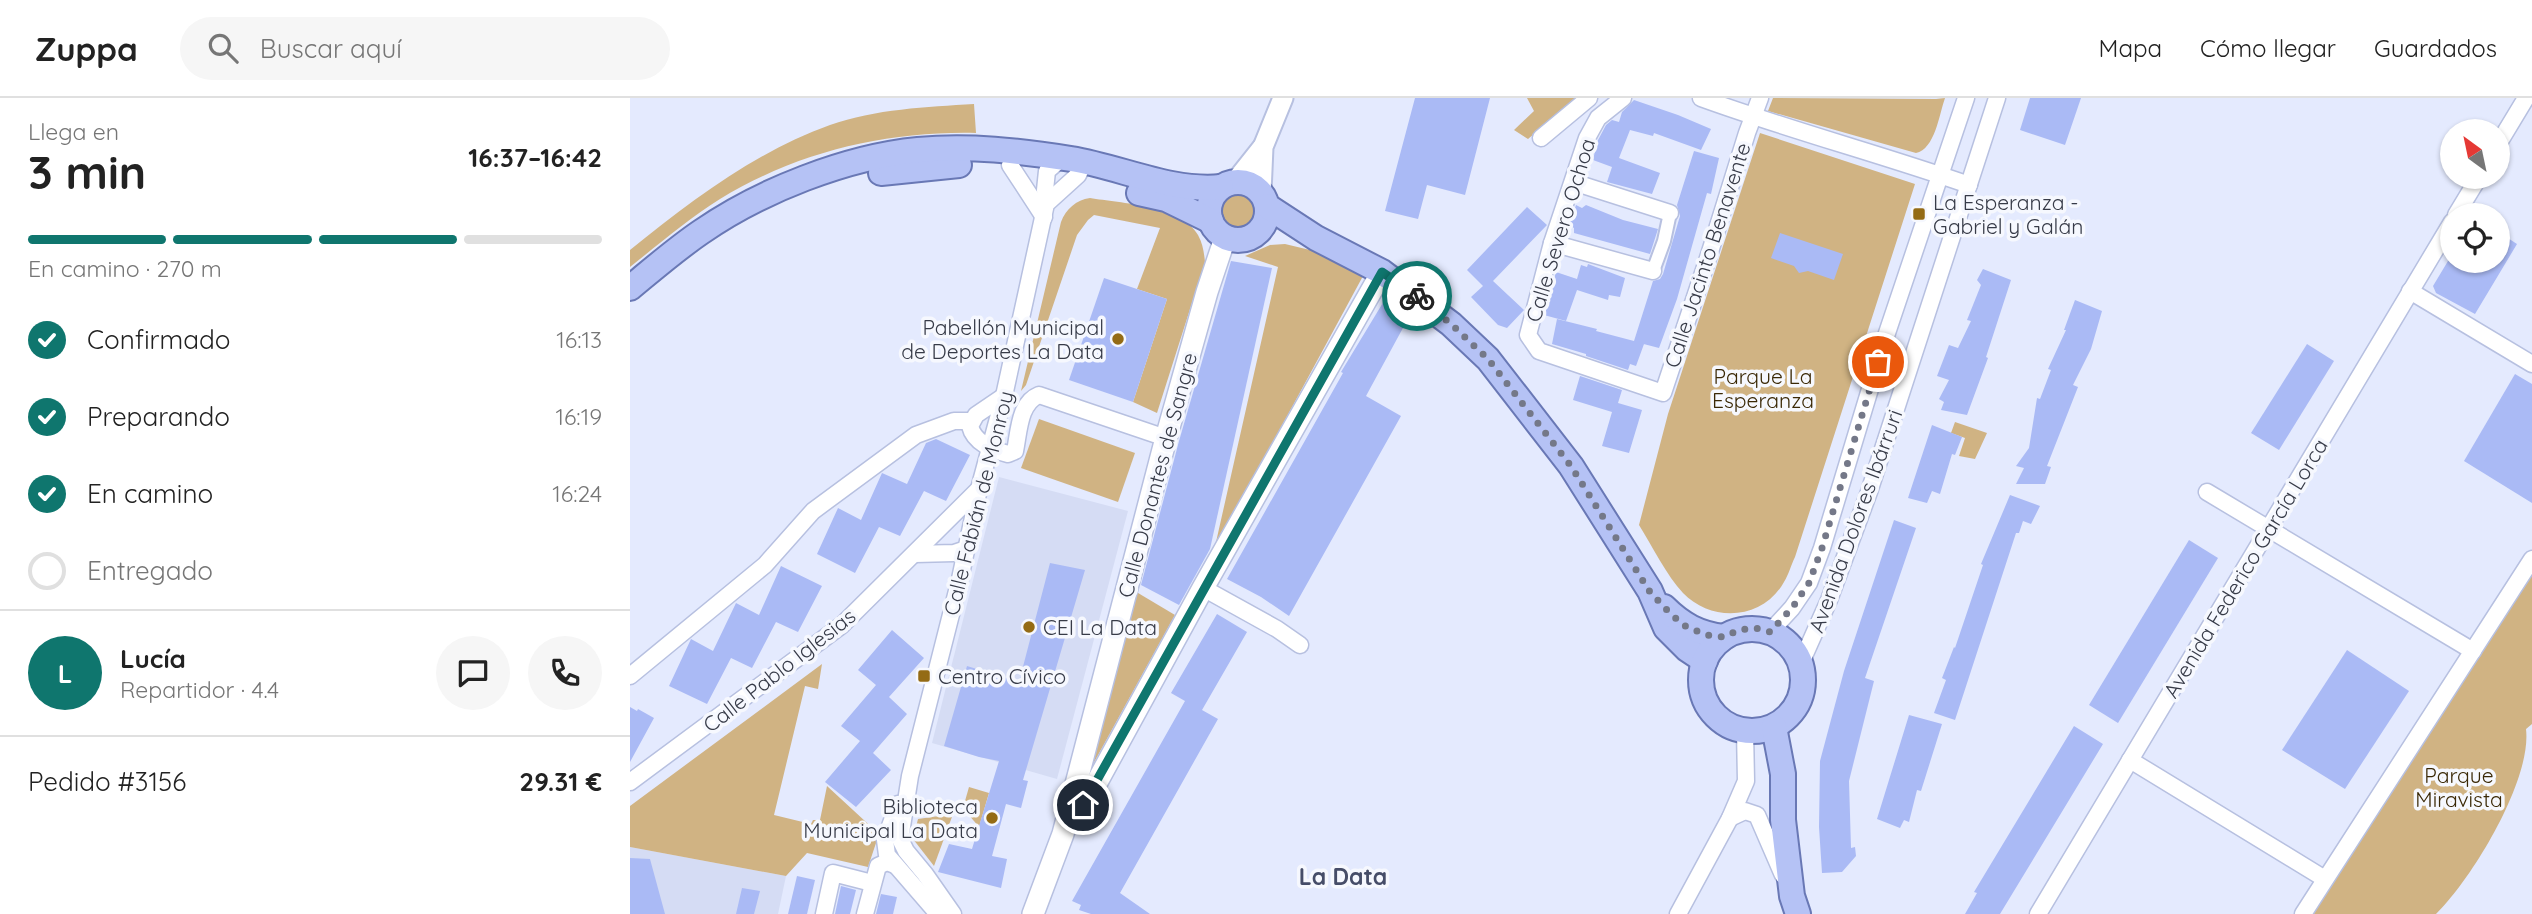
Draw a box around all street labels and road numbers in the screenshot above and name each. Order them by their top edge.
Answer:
street label: Calle Severo Ochoa [1520,135,1600,325]
street label: Calle Jacinto Benavente [1658,139,1756,371]
street label: Calle Donantes de Sangre [1112,350,1202,600]
street label: Calle Fabián de Monroy [938,388,1018,618]
street label: Avenida Dolores Ibárruri [1803,406,1907,636]
street label: Avenida Federico García Lorca [2157,434,2333,702]
street label: Calle Pablo Iglesias [698,602,860,738]

